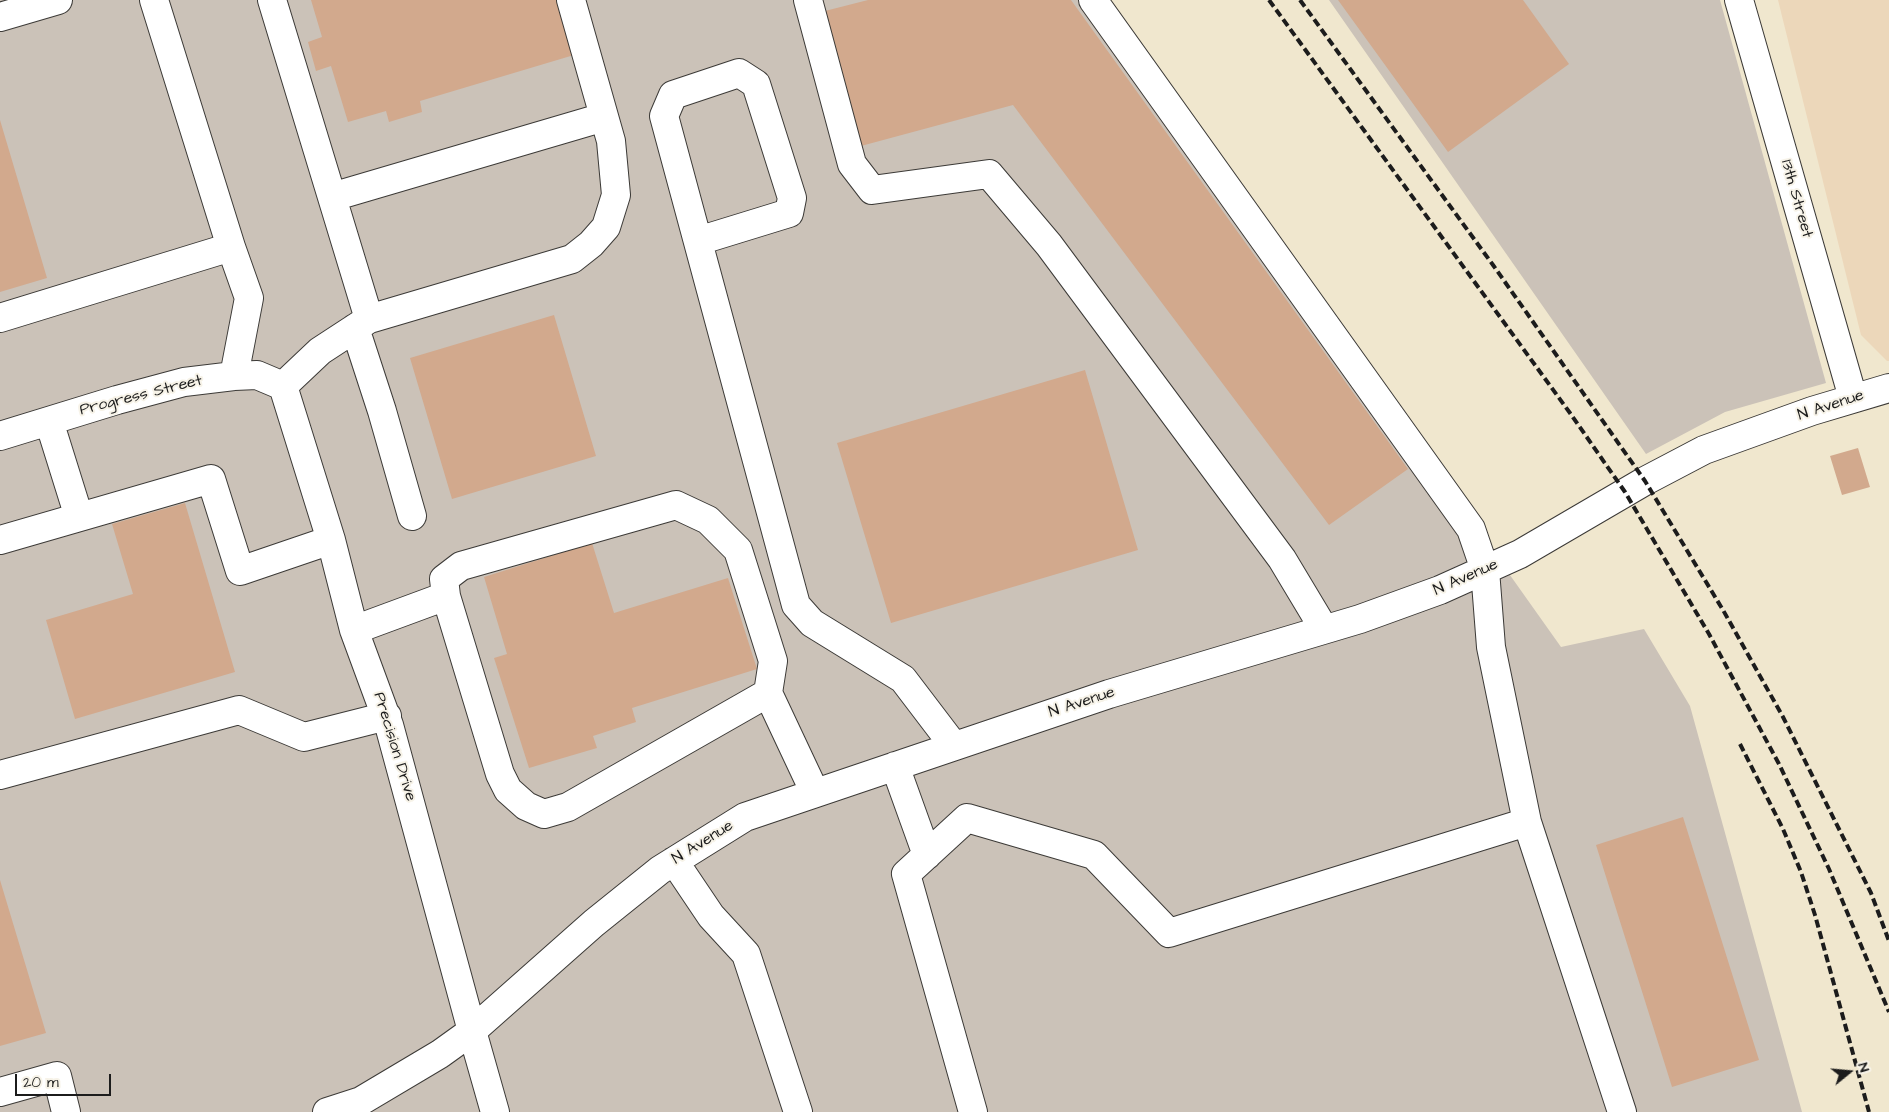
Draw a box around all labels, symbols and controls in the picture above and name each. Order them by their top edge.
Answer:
street label: 13th Street [1776,158,1816,240]
street label: Progress Street [78,371,204,421]
street label: N Avenue [1795,386,1867,426]
street label: N Avenue [1431,555,1501,601]
street label: N Avenue [1046,683,1118,723]
street label: Precision Drive [368,690,420,804]
street label: N Avenue [669,817,737,869]
north arrow [1824,1047,1874,1097]
text: N [1852,1060,1874,1075]
scale bar [18,1064,114,1096]
text: 20 m [23,1072,59,1093]

